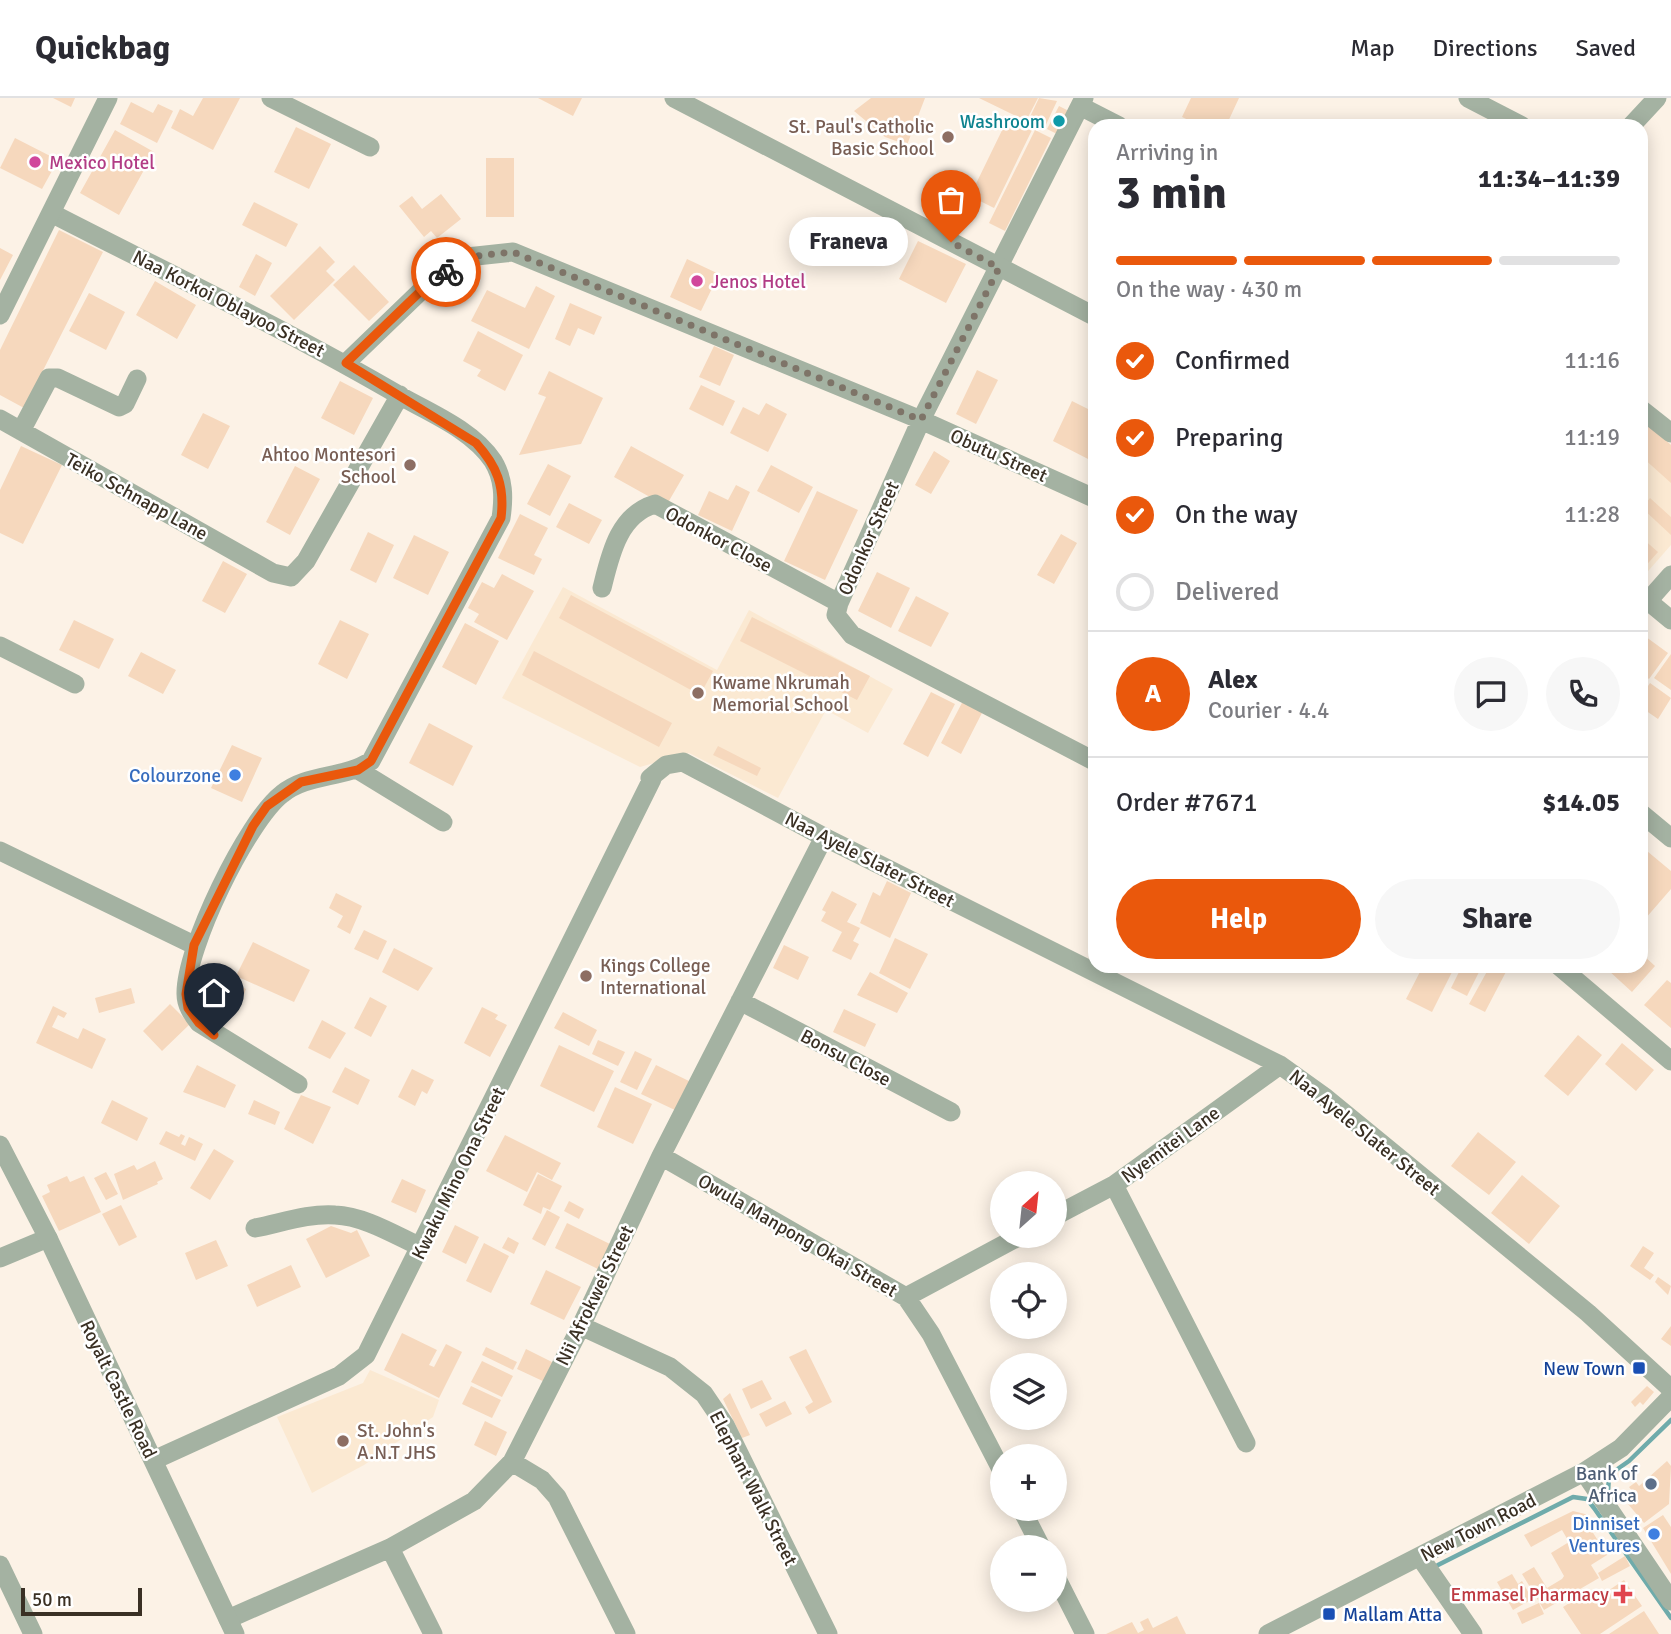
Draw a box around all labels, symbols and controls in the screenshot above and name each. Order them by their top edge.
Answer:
text: Quickbag [35,28,170,69]
text: Map [1350,33,1395,63]
text: Directions [1433,33,1538,63]
text: Saved [1576,33,1636,63]
place label: Washroom [960,110,1045,134]
marker: Washroom [1051,113,1067,129]
place label: St. Paul's Catholic Basic School [789,115,934,161]
marker: St. Paul's Catholic Basic School [940,129,956,145]
text: Arriving in [1116,138,1218,167]
place label: Mexico Hotel [49,151,155,175]
marker: Mexico Hotel [27,154,43,170]
text: 11:34–11:39 [1478,163,1620,195]
text: 3 min [1116,165,1227,221]
pin [921,170,981,242]
icon: bag [932,181,970,219]
callout: Franeva [790,218,909,266]
text: Franeva [809,227,888,256]
courier [411,237,481,307]
street label: Naa Korkoi Oblayoo Street [129,245,329,363]
icon: bike [427,253,465,291]
place label: Jenos Hotel [711,270,806,294]
marker: Jenos Hotel [689,273,705,289]
text: On the way · 430 m [1116,275,1302,304]
icon: check [1116,342,1154,380]
text: Confirmed [1175,345,1290,377]
text: 11:16 [1564,346,1620,375]
icon: check [1116,419,1154,457]
text: Preparing [1175,422,1283,454]
text: 11:19 [1564,423,1620,452]
street label: Obutu Street [946,424,1051,488]
place label: Ahtoo Montesori School [261,443,396,489]
street label: Teiko Schnapp Lane [61,448,212,546]
marker: Ahtoo Montesori School [402,457,418,473]
street label: Odonkor Street [833,477,905,599]
icon: check [1116,496,1154,534]
text: On the way [1175,499,1298,531]
text: 11:28 [1564,500,1620,529]
street label: Odonkor Close [661,502,776,578]
text: Delivered [1175,576,1280,608]
button: chat [1454,657,1528,731]
button: phone [1546,657,1620,731]
text: Alex [1208,664,1258,696]
place label: Kwame Nkrumah Memorial School [712,671,850,717]
text: A [1145,678,1161,710]
marker: Kwame Nkrumah Memorial School [690,685,706,701]
text: Courier · 4.4 [1208,696,1329,725]
place label: Colourzone [129,764,221,788]
marker: Colourzone [227,767,243,783]
text: Order #7671 [1116,787,1257,819]
text: $14.05 [1542,787,1620,819]
street label: Naa Ayele Slater Street [781,807,959,913]
button: Help [1116,879,1361,959]
button: Share [1375,879,1620,959]
place label: Kings College International [600,954,710,1000]
pin [184,963,244,1035]
marker: Kings College International [578,968,594,984]
icon: home [195,974,233,1012]
street label: Bonsu Close [796,1024,895,1092]
street label: Naa Ayele Slater Street [1284,1065,1445,1201]
street label: Kwaku Mino Ona Street [407,1083,511,1264]
street label: Nyemitei Lane [1117,1101,1224,1189]
street label: Owula Manpong Okai Street [693,1169,902,1303]
north arrow [990,1171,1068,1248]
map controls [990,1171,1067,1612]
street label: Nii Afrokwei Street [551,1221,639,1370]
button: locate [990,1262,1067,1339]
street label: Royalt Castle Road [74,1316,162,1462]
button: layers [990,1353,1067,1430]
place label: New Town [1543,1357,1625,1381]
marker: New Town [1631,1360,1647,1376]
street label: Elephant Walk Street [704,1407,803,1570]
place label: St. John's A.N.T JHS [357,1419,436,1465]
marker: St. John's A.N.T JHS [335,1433,351,1449]
button: + [990,1444,1067,1521]
place label: Bank of Africa [1576,1462,1639,1508]
marker: Bank of Africa [1643,1476,1659,1492]
street label: New Town Road [1417,1488,1540,1567]
place label: Dinniset Ventures [1569,1512,1640,1558]
marker: Dinniset Ventures [1646,1526,1662,1542]
button: − [990,1535,1067,1612]
place label: Emmasel Pharmacy [1450,1583,1609,1607]
scale bar [21,1585,142,1617]
marker: Emmasel Pharmacy [1615,1586,1631,1602]
text: 50 m [32,1588,72,1612]
place label: Mallam Atta [1343,1603,1442,1627]
marker: Mallam Atta [1321,1606,1337,1622]

